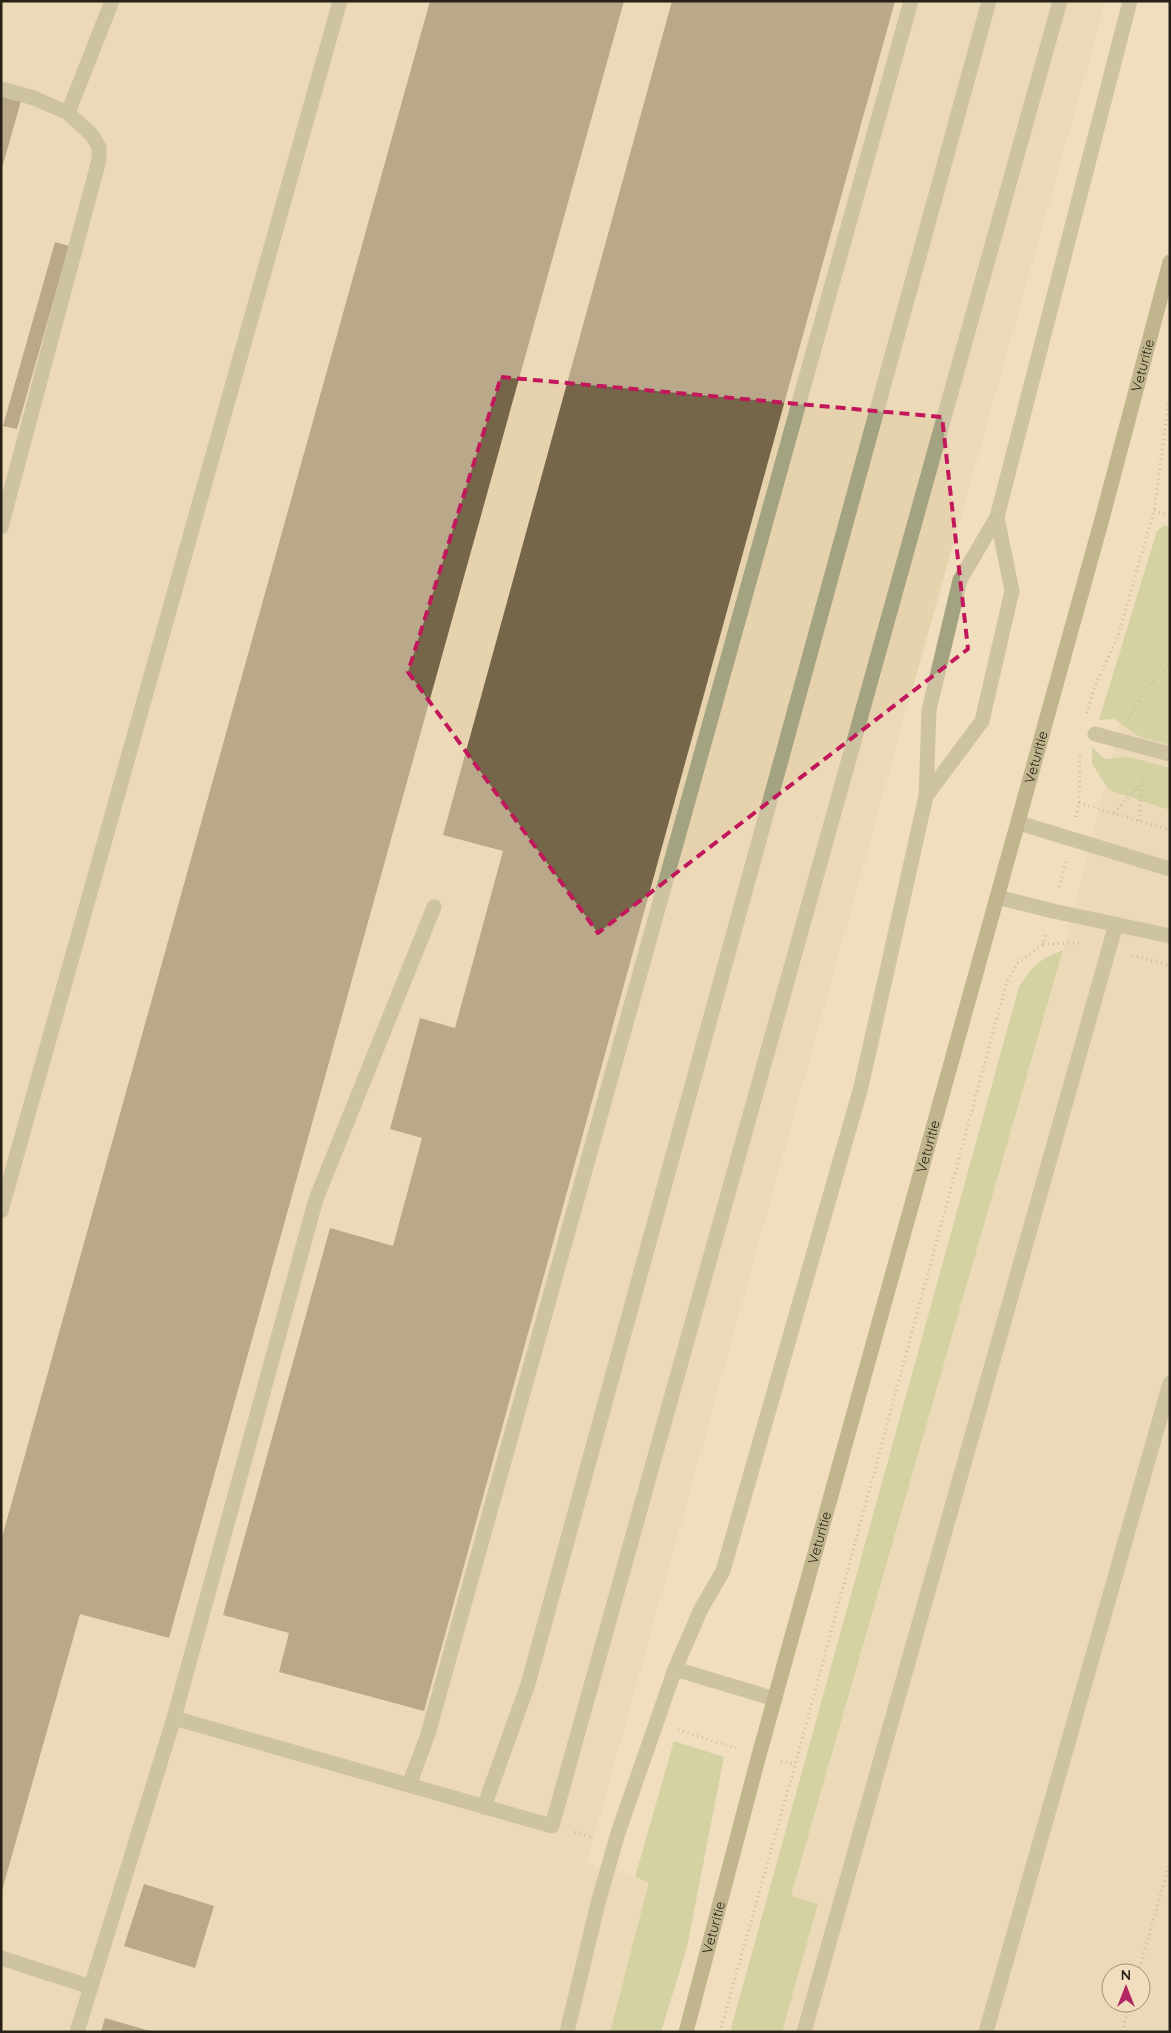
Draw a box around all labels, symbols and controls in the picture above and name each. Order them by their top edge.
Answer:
street label: Veturitie [1127,337,1158,394]
street label: Veturitie [1020,729,1052,785]
street label: Veturitie [912,1118,944,1175]
street label: Veturitie [803,1509,835,1566]
street label: Veturitie [698,1899,729,1956]
north arrow [1101,1963,1151,2013]
text: N [1121,1966,1131,1984]

